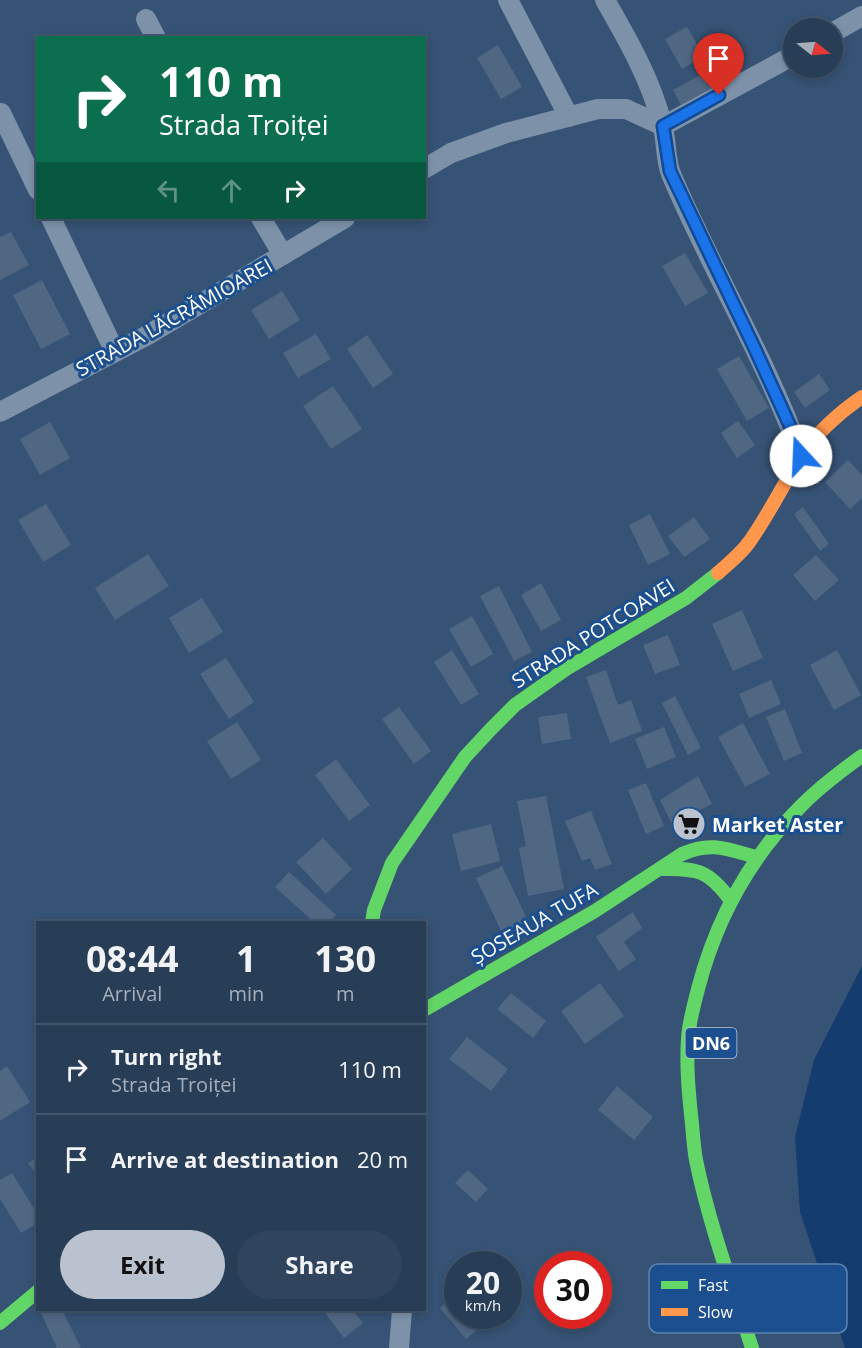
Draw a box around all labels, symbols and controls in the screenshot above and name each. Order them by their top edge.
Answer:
north arrow [783,18,843,78]
map controls [783,18,843,78]
pin [693,33,744,95]
icon: arrive [702,42,735,75]
text: 110 m [159,52,283,109]
icon: right [60,60,138,138]
text: Strada Troiței [159,106,329,143]
icon: left [152,174,185,207]
icon: ahead [215,174,248,207]
icon: right [278,174,311,207]
street label: STRADA LĂCRĂMIOAREI [71,252,277,382]
position arrow [769,424,833,488]
street label: STRADA POTCOAVEI [506,572,680,694]
supermarket icon: Market Aster [671,806,707,842]
place label: Market Aster [712,811,843,838]
street label: ȘOSEAUA TUFA [466,876,603,970]
text: 08:44 [86,934,179,983]
text: 1 [236,934,257,983]
text: 130 [314,934,376,983]
text: Arrival [102,980,162,1007]
text: min [228,980,264,1007]
text: m [336,980,354,1007]
road number: DN6 [686,1028,736,1058]
text: Turn right [111,1041,222,1071]
icon: right [60,1053,93,1086]
text: 110 m [338,1054,402,1084]
text: Strada Troiței [111,1071,237,1098]
icon: arrive [60,1143,93,1176]
text: Arrive at destination [111,1144,339,1174]
text: 20 m [357,1144,408,1174]
button: Exit [60,1230,225,1299]
button: Share [237,1230,402,1299]
speed limit sign: 30 [534,1251,612,1329]
text: 20 [466,1262,500,1303]
legend [649,1264,847,1333]
text: Fast [698,1274,729,1296]
text: km/h [465,1295,501,1315]
text: Slow [698,1301,733,1323]

